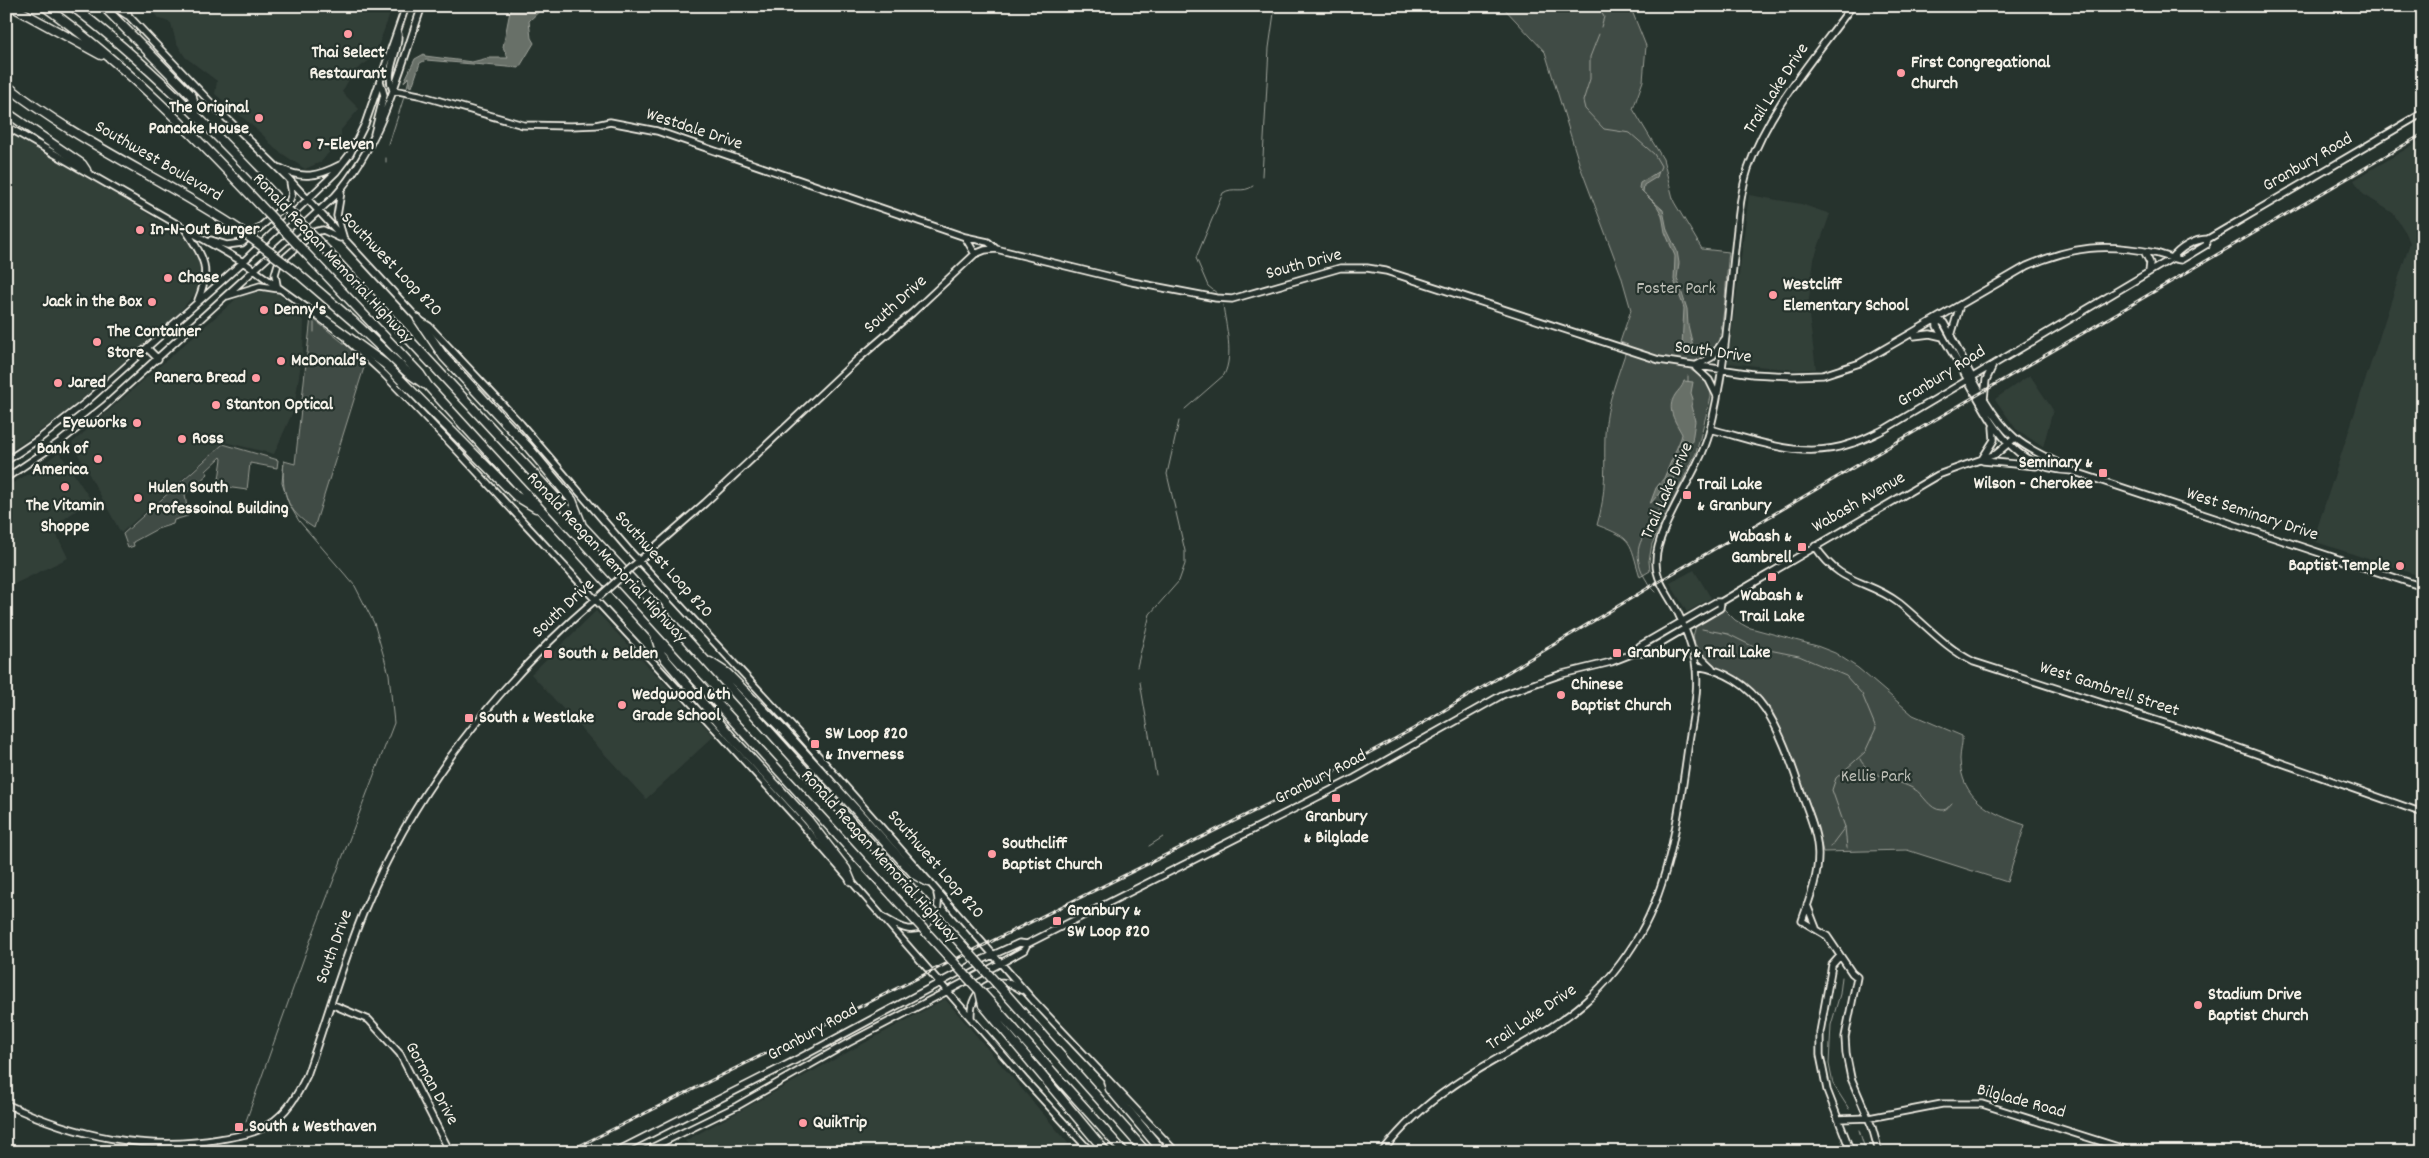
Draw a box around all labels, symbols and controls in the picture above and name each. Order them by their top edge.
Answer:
marker: Thai Select Restaurant [342,28,354,40]
street label: Trail Lake Drive [1738,39,1816,139]
place label: Thai Select Restaurant [309,41,387,87]
place label: First Congregational Church [1911,51,2051,97]
marker: First Congregational Church [1895,67,1907,79]
place label: The Original Pancake House [148,96,250,142]
street label: Westdale Drive [642,103,746,157]
marker: The Original Pancake House [253,112,265,124]
street label: Southwest Boulevard [89,115,227,209]
street label: Granbury Road [2259,127,2357,199]
place label: 7-Eleven [317,133,374,158]
marker: 7-Eleven [301,139,313,151]
street label: Ronald Reagan Memorial Highway [246,168,419,351]
street label: Southwest Loop 820 [334,207,448,323]
place label: In-N-Out Burger [150,218,260,243]
marker: In-N-Out Burger [134,224,146,236]
street label: South Drive [1263,243,1345,287]
place label: Chase [178,266,219,291]
street label: South Drive [859,270,933,340]
marker: Chase [162,272,174,284]
place label: Westcliff Elementary School [1783,273,1910,319]
park label: Foster Park [1636,277,1716,302]
marker: Westcliff Elementary School [1767,289,1779,301]
place label: Jack in the Box [42,290,142,315]
marker: Jack in the Box [146,296,158,308]
place label: Denny's [274,298,327,323]
marker: Denny's [258,304,270,316]
place label: The Container Store [107,320,201,366]
street label: South Drive [1673,335,1753,371]
marker: The Container Store [91,336,103,348]
street label: Granbury Road [1893,340,1991,414]
place label: McDonald's [291,349,367,374]
marker: McDonald's [275,355,287,367]
place label: Panera Bread [154,366,246,391]
place label: Jared [68,371,106,396]
marker: Panera Bread [250,372,262,384]
marker: Jared [52,377,64,389]
place label: Stanton Optical [226,393,334,418]
marker: Stanton Optical [210,399,222,411]
place label: Eyeworks [62,411,127,436]
marker: Eyeworks [131,417,143,429]
place label: Ross [192,427,224,452]
marker: Ross [176,433,188,445]
place label: Bank of America [32,437,90,483]
street label: Trail Lake Drive [1635,438,1701,544]
place label: Seminary & Wilson - Cherokee [1974,451,2093,497]
marker: Bank of America [92,453,104,465]
street label: Wabash Avenue [1808,466,1910,540]
street label: Ronald Reagan Memorial Highway [520,467,693,650]
marker: Seminary & Wilson - Cherokee [2097,467,2109,479]
place label: Trail Lake & Granbury [1697,473,1772,519]
place label: Hulen South Professoinal Building [148,476,289,522]
marker: The Vitamin Shoppe [59,481,71,493]
street label: West Seminary Drive [2183,482,2321,548]
marker: Trail Lake & Granbury [1681,489,1693,501]
marker: Hulen South Professoinal Building [132,492,144,504]
place label: The Vitamin Shoppe [26,494,104,540]
street label: Southwest Loop 820 [608,506,718,624]
place label: Wabash & Gambrell [1729,525,1793,571]
marker: Wabash & Gambrell [1796,541,1808,553]
place label: Baptist Temple [2288,554,2390,579]
marker: Baptist Temple [2394,560,2406,572]
marker: Wabash & Trail Lake [1766,571,1778,583]
street label: South Drive [527,573,601,645]
place label: Wabash & Trail Lake [1739,584,1805,630]
place label: Granbury & Trail Lake [1627,641,1770,666]
place label: South & Belden [558,642,658,667]
marker: Granbury & Trail Lake [1611,647,1623,659]
marker: South & Belden [542,648,554,660]
street label: West Gambrell Street [2036,656,2182,724]
place label: Chinese Baptist Church [1571,673,1672,719]
place label: Wedgwood 6th Grade School [632,683,730,729]
marker: Chinese Baptist Church [1555,689,1567,701]
marker: Wedgwood 6th Grade School [616,699,628,711]
place label: South & Westlake [479,706,594,731]
marker: South & Westlake [463,712,475,724]
place label: SW Loop 820 & Inverness [825,722,908,768]
marker: SW Loop 820 & Inverness [809,738,821,750]
street label: Granbury Road [1271,744,1371,812]
street label: Ronald Reagan Memorial Highway [794,765,964,950]
park label: Kellis Park [1841,765,1911,790]
marker: Granbury & Bilglade [1330,792,1342,804]
street label: Southwest Loop 820 [881,805,989,925]
place label: Granbury & Bilglade [1303,805,1369,851]
place label: Southcliff Baptist Church [1002,832,1103,878]
marker: Southcliff Baptist Church [986,848,998,860]
place label: Granbury & SW Loop 820 [1067,899,1150,945]
street label: South Drive [310,906,360,988]
marker: Granbury & SW Loop 820 [1051,915,1063,927]
street label: Trail Lake Drive [1482,979,1582,1057]
place label: Stadium Drive Baptist Church [2208,983,2309,1029]
street label: Granbury Road [763,998,863,1068]
marker: Stadium Drive Baptist Church [2192,999,2204,1011]
street label: Gorman Drive [398,1038,464,1130]
street label: Bilglade Road [1974,1078,2068,1126]
place label: QuikTrip [813,1111,867,1136]
place label: South & Westhaven [249,1115,377,1140]
marker: QuikTrip [797,1117,809,1129]
marker: South & Westhaven [233,1121,245,1133]

